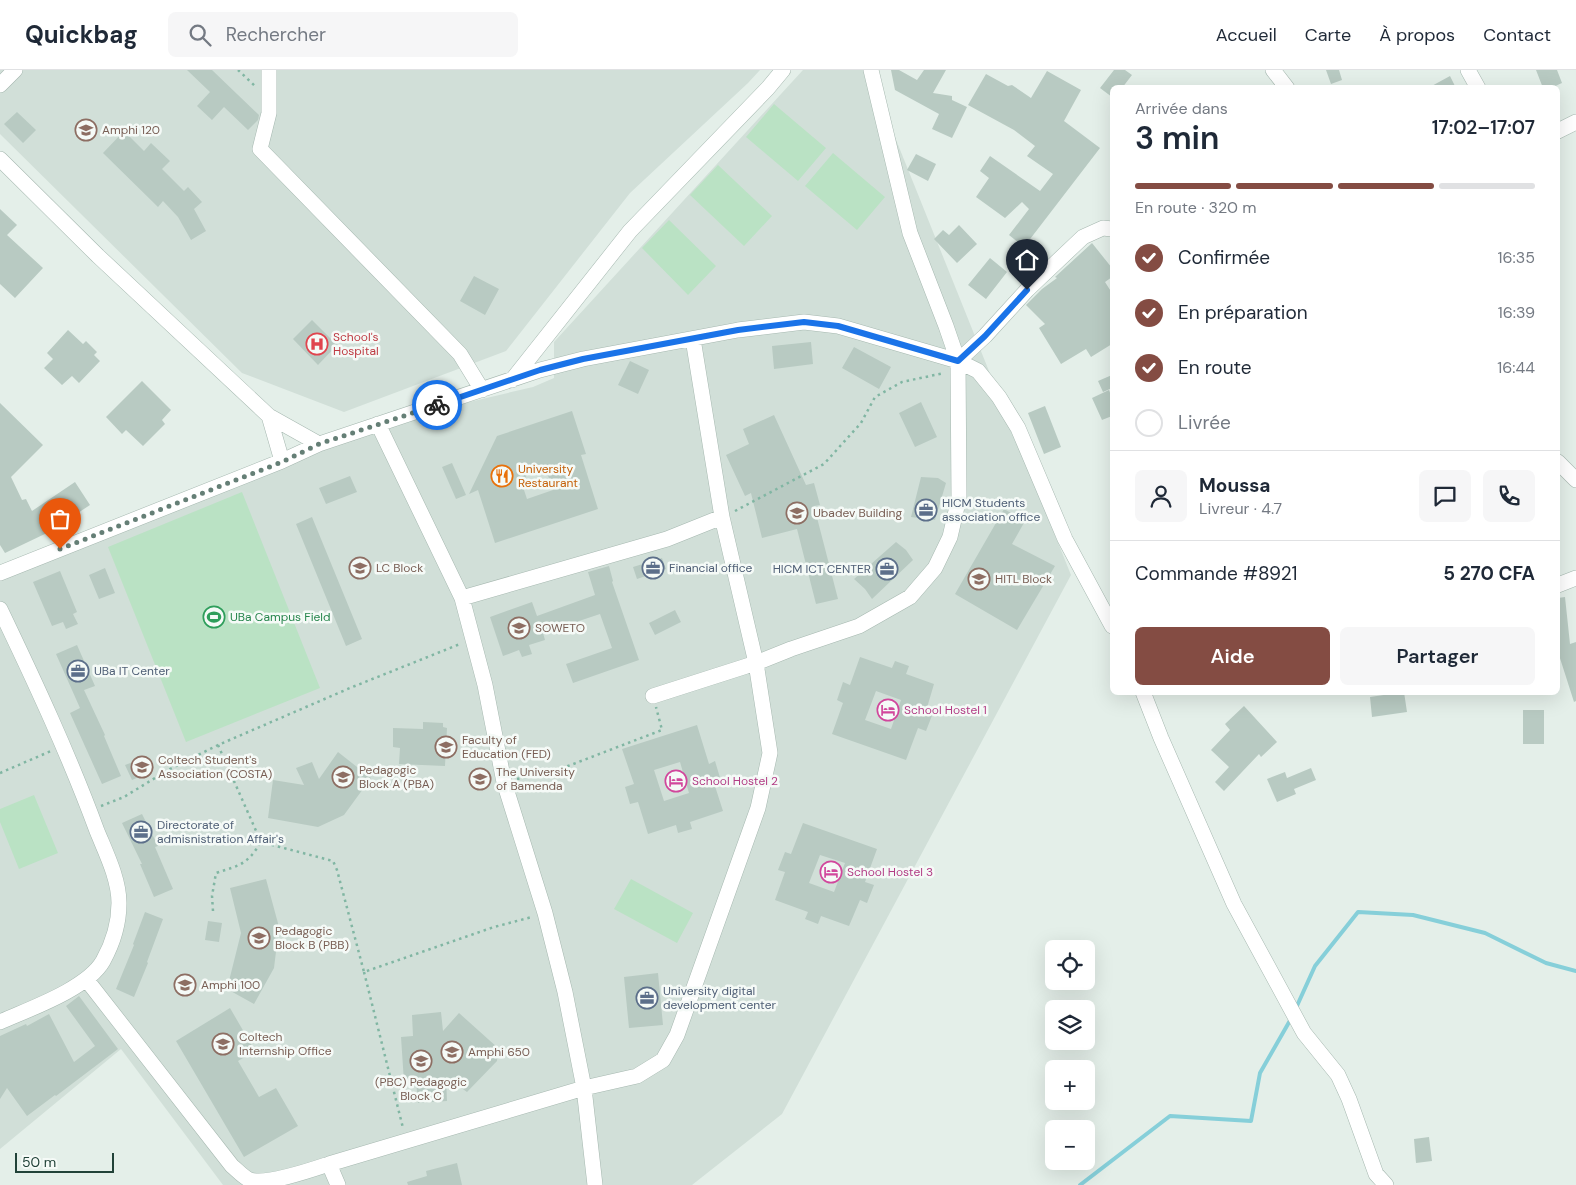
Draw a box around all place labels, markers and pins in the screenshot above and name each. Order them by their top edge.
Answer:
school or university icon: Amphi 120 [74,118,98,142]
place label: Amphi 120 [102,122,160,138]
pin [1006,239,1048,290]
place label: School's Hospital [333,329,379,359]
hospital icon: School's Hospital [305,332,329,356]
place label: University Restaurant [518,461,578,491]
restaurant icon: University Restaurant [490,464,514,488]
place label: HICM Students association office [942,495,1040,525]
pin [39,498,81,549]
office icon: HICM Students association office [914,498,938,522]
school or university icon: Ubadev Building [785,501,809,525]
place label: Ubadev Building [813,505,902,521]
school or university icon: LC Block [348,556,372,580]
office icon: Financial office [641,556,665,580]
office icon: HICM ICT CENTER [875,557,899,581]
place label: LC Block [376,560,423,576]
place label: Financial office [669,560,753,576]
place label: HICM ICT CENTER [773,561,871,577]
school or university icon: HITL Block [967,567,991,591]
place label: HITL Block [995,571,1052,587]
sports icon: UBa Campus Field [202,605,226,629]
place label: UBa Campus Field [230,609,331,625]
school or university icon: SOWETO [507,616,531,640]
place label: SOWETO [535,620,585,636]
office icon: UBa IT Center [66,659,90,683]
place label: UBa IT Center [94,663,170,679]
hotel icon: School Hostel 1 [876,698,900,722]
place label: School Hostel 1 [904,702,987,718]
place label: Faculty of Education (FED) [462,732,551,762]
school or university icon: Faculty of Education (FED) [434,735,458,759]
place label: Coltech Student's Association (COSTA) [158,752,272,782]
school or university icon: Coltech Student's Association (COSTA) [130,755,154,779]
place label: Pedagogic Block A (PBA) [359,762,434,792]
place label: The University of Bamenda [496,764,575,794]
school or university icon: Pedagogic Block A (PBA) [331,765,355,789]
school or university icon: The University of Bamenda [468,767,492,791]
hotel icon: School Hostel 2 [664,769,688,793]
place label: School Hostel 2 [692,773,778,789]
place label: Directorate of admisnistration Affair's [157,817,284,847]
office icon: Directorate of admisnistration Affair's [129,820,153,844]
hotel icon: School Hostel 3 [819,860,843,884]
place label: School Hostel 3 [847,864,933,880]
place label: Pedagogic Block B (PBB) [275,923,349,953]
school or university icon: Pedagogic Block B (PBB) [247,926,271,950]
school or university icon: Amphi 100 [173,973,197,997]
place label: Amphi 100 [201,977,260,993]
place label: University digital development center [663,983,776,1013]
office icon: University digital development center [635,986,659,1010]
place label: Coltech Internship Office [239,1029,332,1059]
school or university icon: Coltech Internship Office [211,1032,235,1056]
school or university icon: Amphi 650 [440,1040,464,1064]
place label: Amphi 650 [468,1044,530,1060]
school or university icon: (PBC) Pedagogic Block C [409,1049,433,1073]
place label: (PBC) Pedagogic Block C [375,1074,467,1104]

